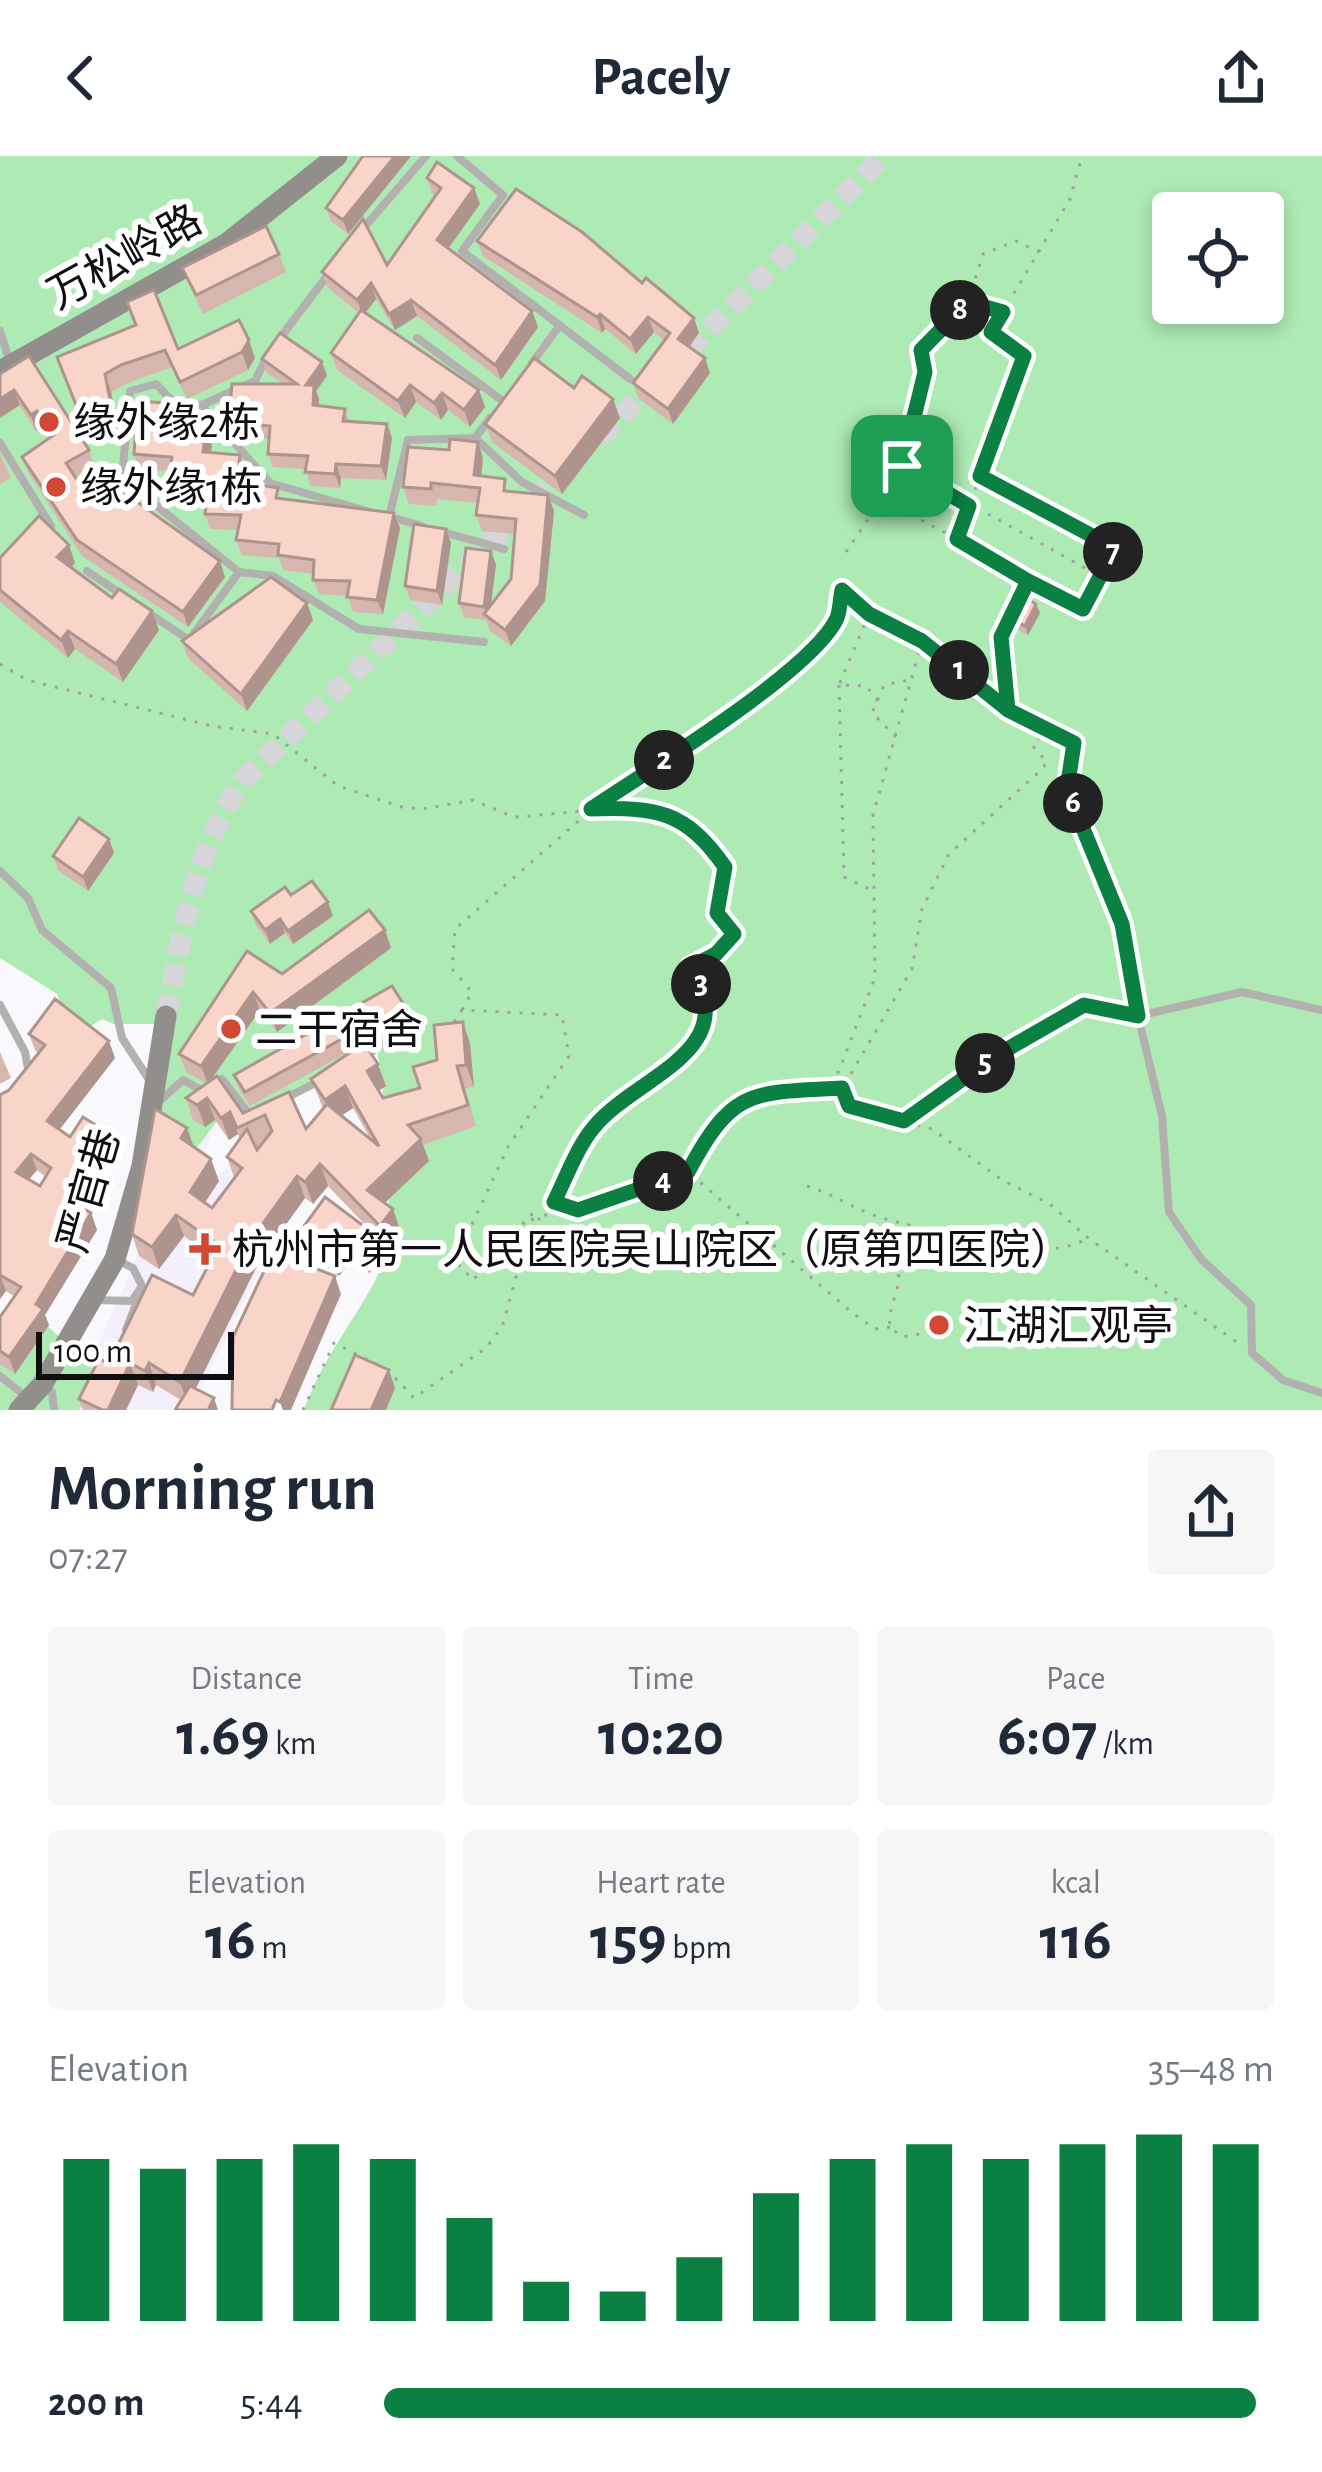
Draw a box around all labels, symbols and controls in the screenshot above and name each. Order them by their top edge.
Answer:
icon: back [48,45,114,111]
icon: share [1208,45,1274,111]
text: Pacely [592,51,731,105]
map controls [1152,192,1284,324]
button: locate [1152,192,1284,324]
street label: 万松岭路 [40,197,209,317]
pin: 8 [930,280,990,340]
text: 8 [952,293,968,326]
place label: 缘外缘2栋 [73,401,260,445]
marker: 缘外缘2栋 [36,409,62,435]
pin [851,415,953,517]
icon: arrive [869,433,935,499]
place label: 缘外缘1栋 [80,466,262,510]
marker: 缘外缘1栋 [43,474,69,500]
pin: 7 [1083,522,1143,582]
text: 7 [1106,535,1120,568]
pin: 1 [929,640,989,700]
text: 1 [953,653,965,686]
pin: 2 [634,730,694,790]
text: 2 [656,743,672,776]
pin: 6 [1043,773,1103,833]
text: 6 [1065,786,1081,819]
pin: 3 [671,954,731,1014]
text: 3 [694,967,708,1000]
place label: 二干宿舍 [255,1008,423,1052]
marker: 二干宿舍 [218,1016,244,1042]
pin: 5 [955,1033,1015,1093]
text: 5 [978,1046,992,1079]
street label: 严官巷 [50,1124,127,1257]
pin: 4 [633,1151,693,1211]
text: 4 [655,1164,671,1197]
place label: 杭州市第一人民医院吴山院区（原第四医院） [232,1228,1072,1272]
marker: 杭州市第一人民医院吴山院区（原第四医院） [189,1233,221,1265]
place label: 江湖汇观亭 [963,1304,1173,1348]
marker: 江湖汇观亭 [926,1312,952,1338]
scale bar [36,1326,234,1379]
text: 100 m [54,1336,132,1369]
button: share [1148,1449,1274,1575]
text: Morning run [48,1456,377,1522]
text: 07:27 [48,1538,128,1577]
text: Distance [190,1663,302,1696]
text: Time [628,1663,694,1696]
text: Pace [1046,1663,1105,1696]
text: 1.69 [176,1706,270,1766]
text: 10:20 [598,1706,724,1766]
text: 6:07 [998,1706,1097,1766]
text: km [270,1728,316,1761]
text: /km [1097,1728,1154,1761]
text: Elevation [187,1867,306,1900]
text: Heart rate [596,1867,726,1900]
text: kcal [1051,1867,1101,1900]
text: 16 [205,1910,256,1970]
text: 159 [590,1910,667,1970]
text: 116 [1040,1910,1112,1970]
text: m [256,1932,288,1965]
text: bpm [667,1932,732,1965]
text: Elevation [48,2050,189,2089]
text: 35–48 m [1148,2050,1274,2089]
text: 200 m [48,2384,144,2423]
text: 5:44 [240,2384,303,2423]

